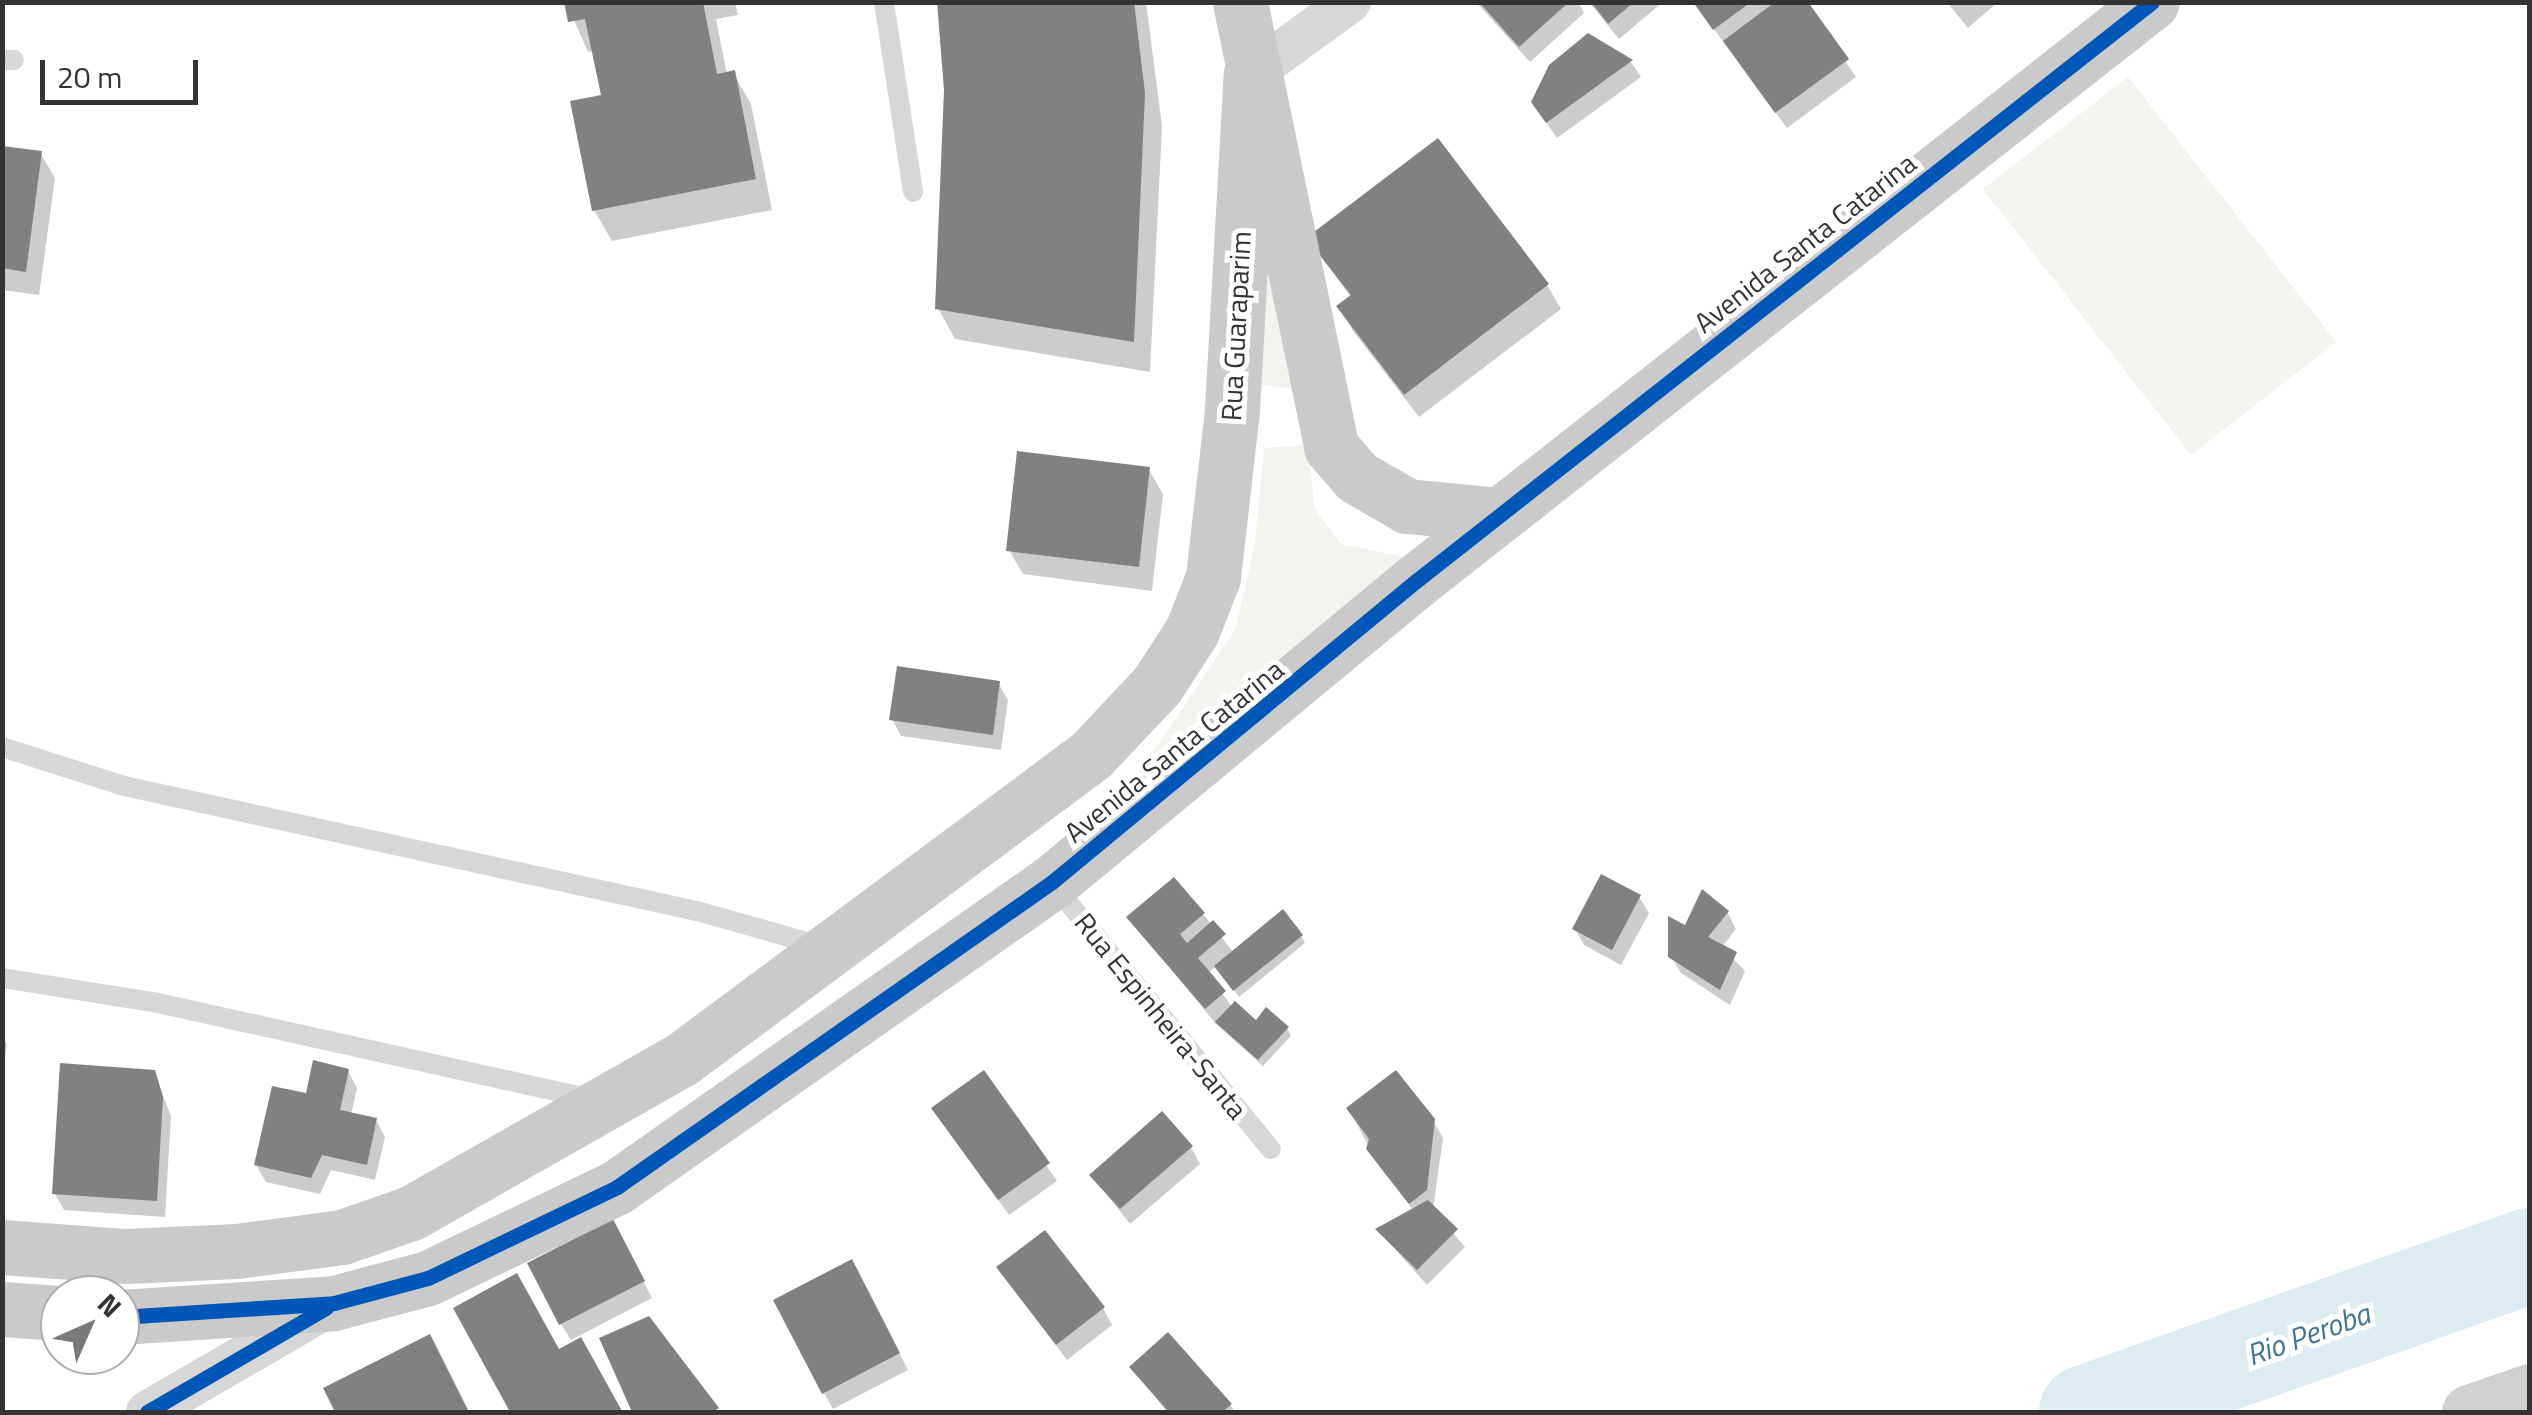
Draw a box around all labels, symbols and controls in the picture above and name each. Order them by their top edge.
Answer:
scale bar [45,40,202,102]
text: 20 m [57,54,122,100]
street label: Avenida Santa Catarina [1688,146,1922,340]
street label: Rua Guaraparim [1214,230,1258,422]
street label: Avenida Santa Catarina [1058,652,1290,850]
street label: Rua Espinheira-Santa [1068,906,1254,1126]
north arrow [40,1275,140,1375]
text: N [88,1283,132,1327]
water label: Rio Peroba [2241,1295,2375,1373]

